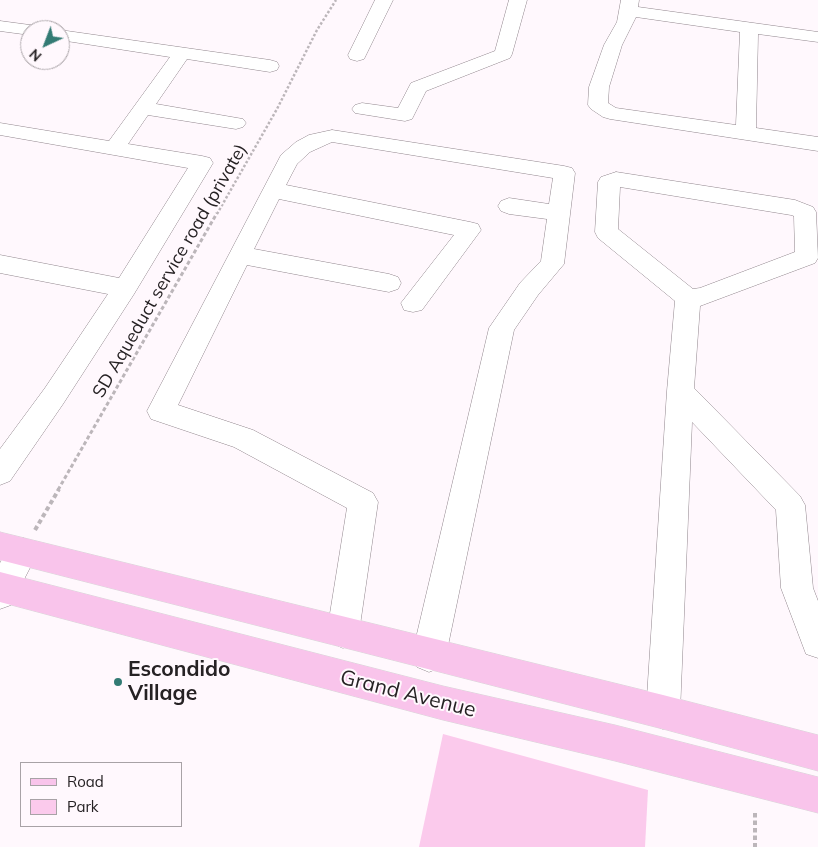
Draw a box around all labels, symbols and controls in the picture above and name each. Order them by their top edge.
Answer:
north arrow [20,20,70,70]
text: N [25,45,45,65]
street label: SD Aqueduct service road (private) [88,140,252,402]
place label: Escondido Village [128,657,230,707]
street label: Grand Avenue [338,665,478,723]
marker: Escondido Village [112,676,124,688]
legend [20,762,182,827]
text: Road [67,772,104,791]
text: Park [67,797,99,816]

